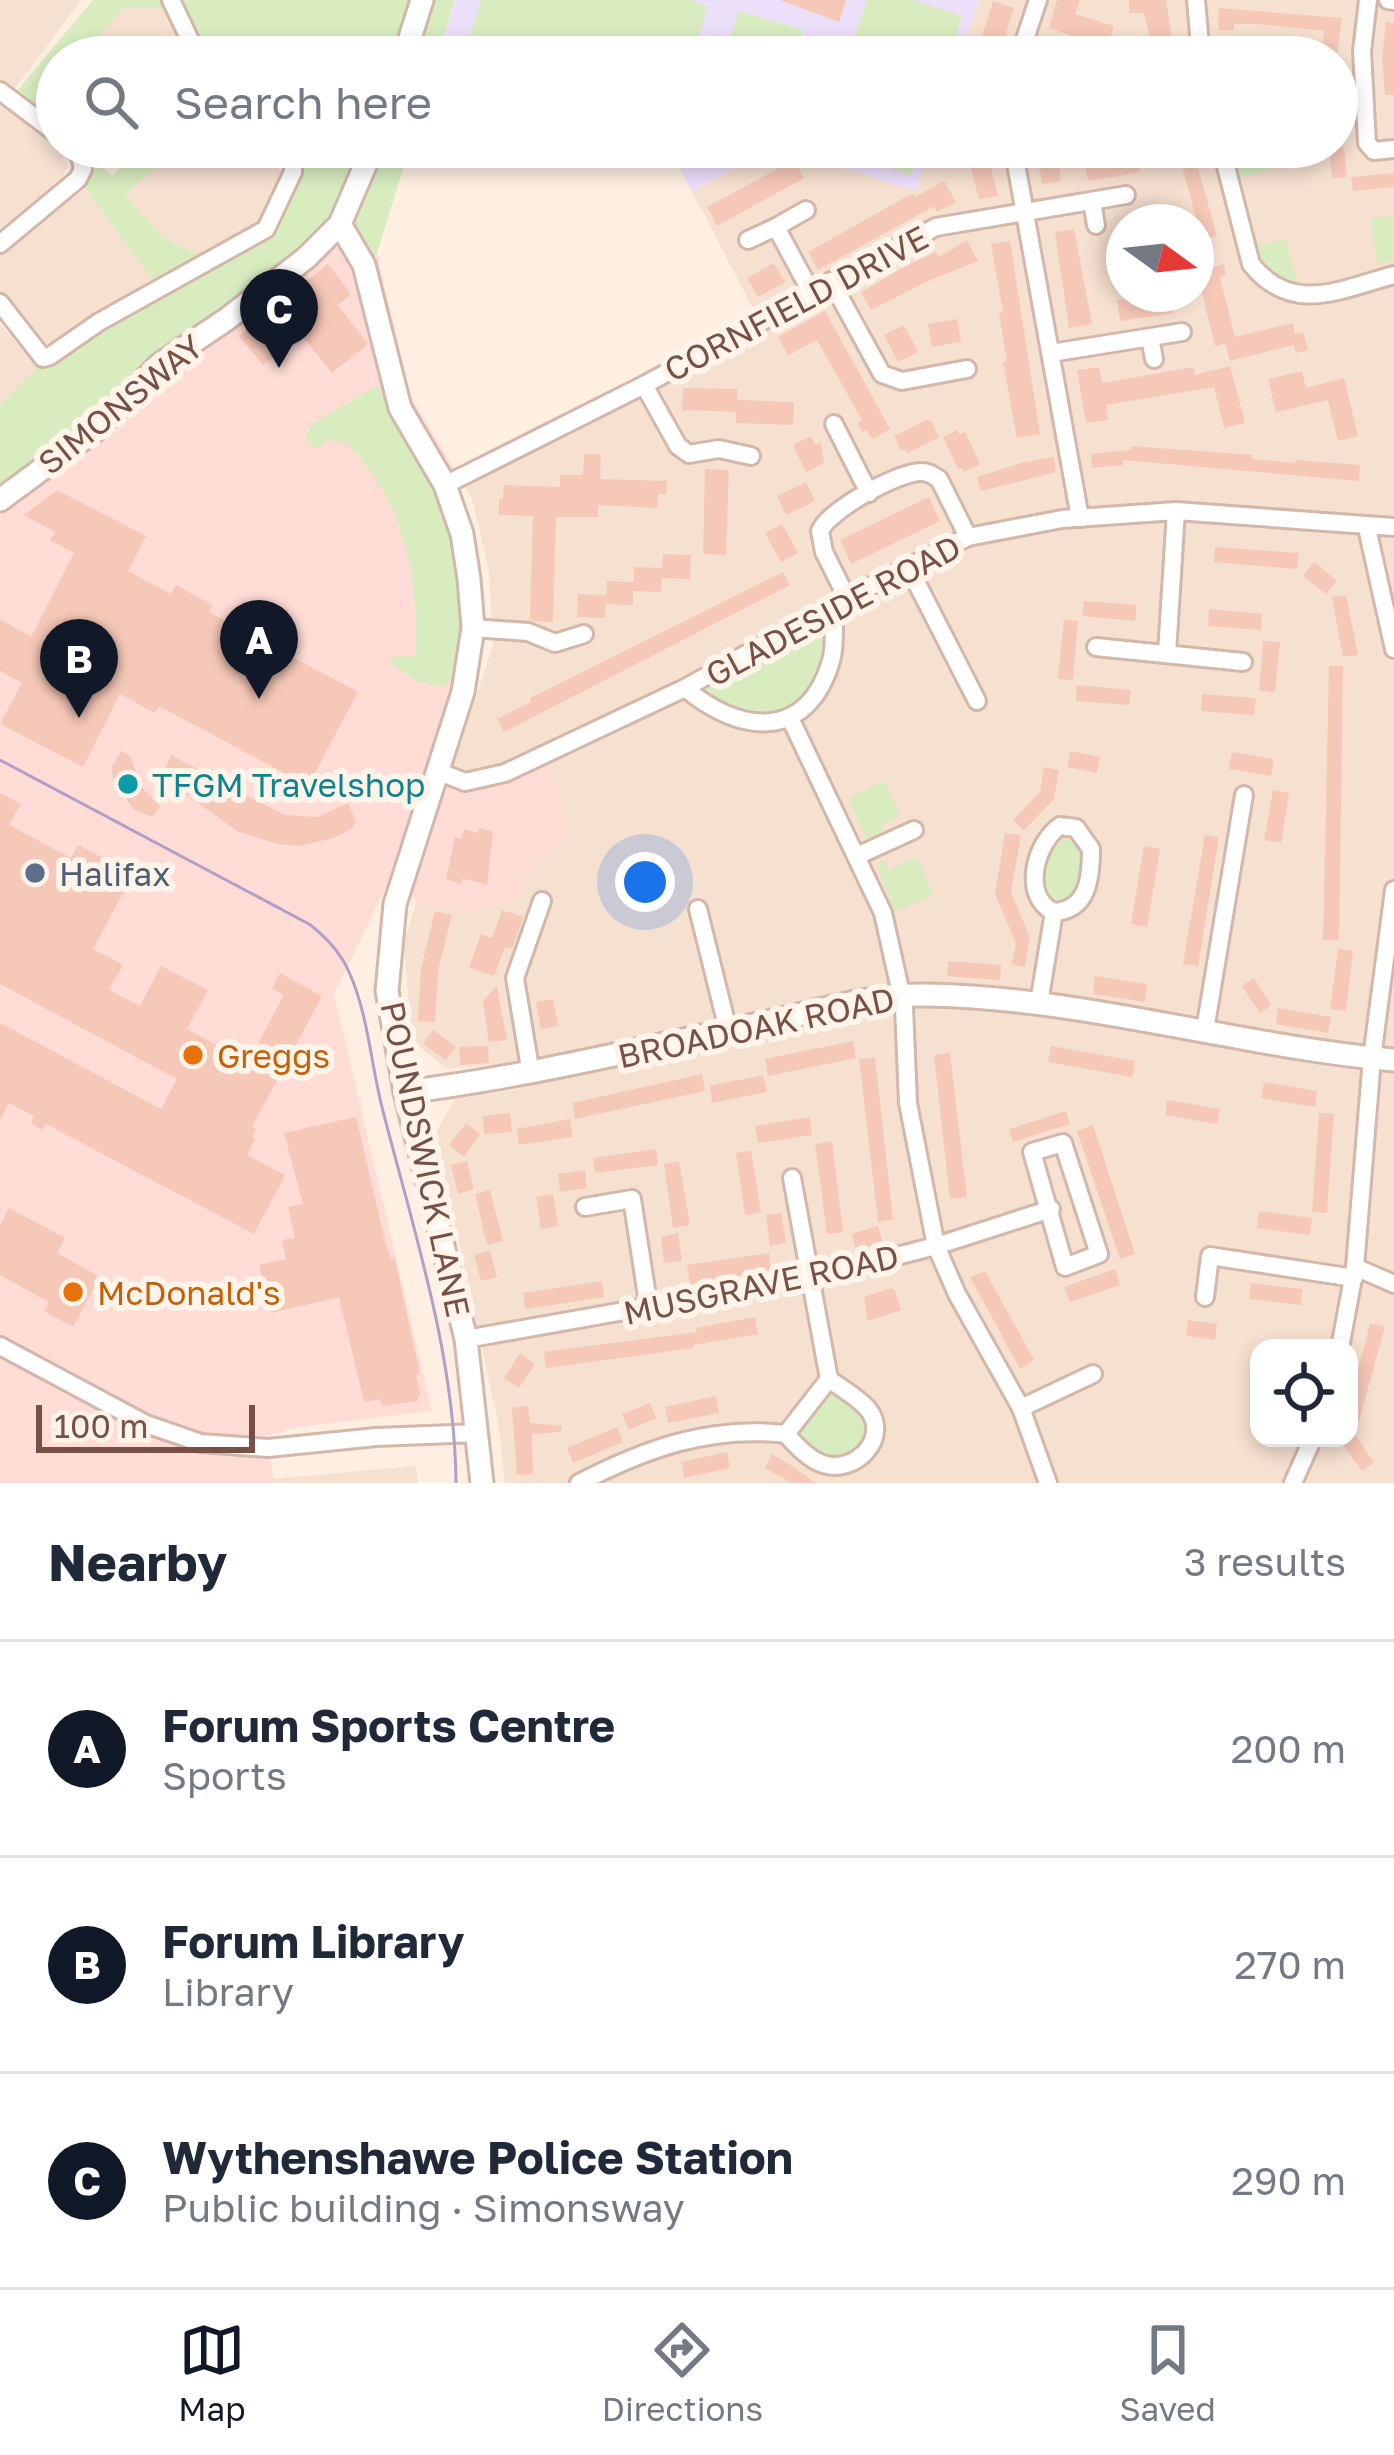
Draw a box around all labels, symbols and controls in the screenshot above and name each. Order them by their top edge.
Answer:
search box [36,36,1358,168]
icon: search [78,69,144,135]
text: Search here [174,75,432,129]
north arrow [1106,204,1214,312]
street label: CORNFIELD DRIVE [658,217,934,389]
pin: C [240,269,318,368]
street label: SIMONSWAY [30,326,210,482]
street label: GLADESIDE ROAD [699,526,967,694]
pin: A [220,600,298,699]
pin: B [40,619,118,718]
place label: TFGM Travelshop [152,765,425,804]
marker: TFGM Travelshop [115,771,141,797]
your location [615,852,675,912]
place label: Halifax [59,854,170,893]
marker: Halifax [22,860,48,886]
street label: BROADOAK ROAD [614,979,898,1075]
street label: POUNDSWICK LANE [373,998,479,1320]
place label: Greggs [217,1036,330,1075]
marker: Greggs [180,1042,206,1068]
street label: MUSGRAVE ROAD [620,1236,902,1332]
place label: McDonald's [97,1273,280,1312]
marker: McDonald's [60,1279,86,1305]
map controls [1250,1339,1358,1447]
button: locate [1250,1339,1358,1447]
scale bar [36,1399,255,1452]
text: 100 m [54,1406,148,1445]
text: Nearby [48,1531,227,1592]
text: 3 results [1184,1538,1346,1585]
text: Forum Sports Centre [162,1698,615,1752]
text: A [73,1725,101,1772]
text: 200 m [1231,1725,1346,1772]
text: Sports [162,1752,287,1799]
text: Forum Library [162,1914,465,1968]
text: B [73,1941,101,1988]
text: 270 m [1234,1941,1346,1988]
text: Library [162,1968,294,2015]
text: Wythenshawe Police Station [162,2130,793,2184]
text: C [73,2157,101,2204]
text: 290 m [1231,2157,1346,2204]
text: Public building · Simonsway [162,2184,685,2231]
tab: Map [178,2317,246,2428]
tab: Directions [602,2317,763,2428]
tab: Saved [1119,2317,1216,2428]

